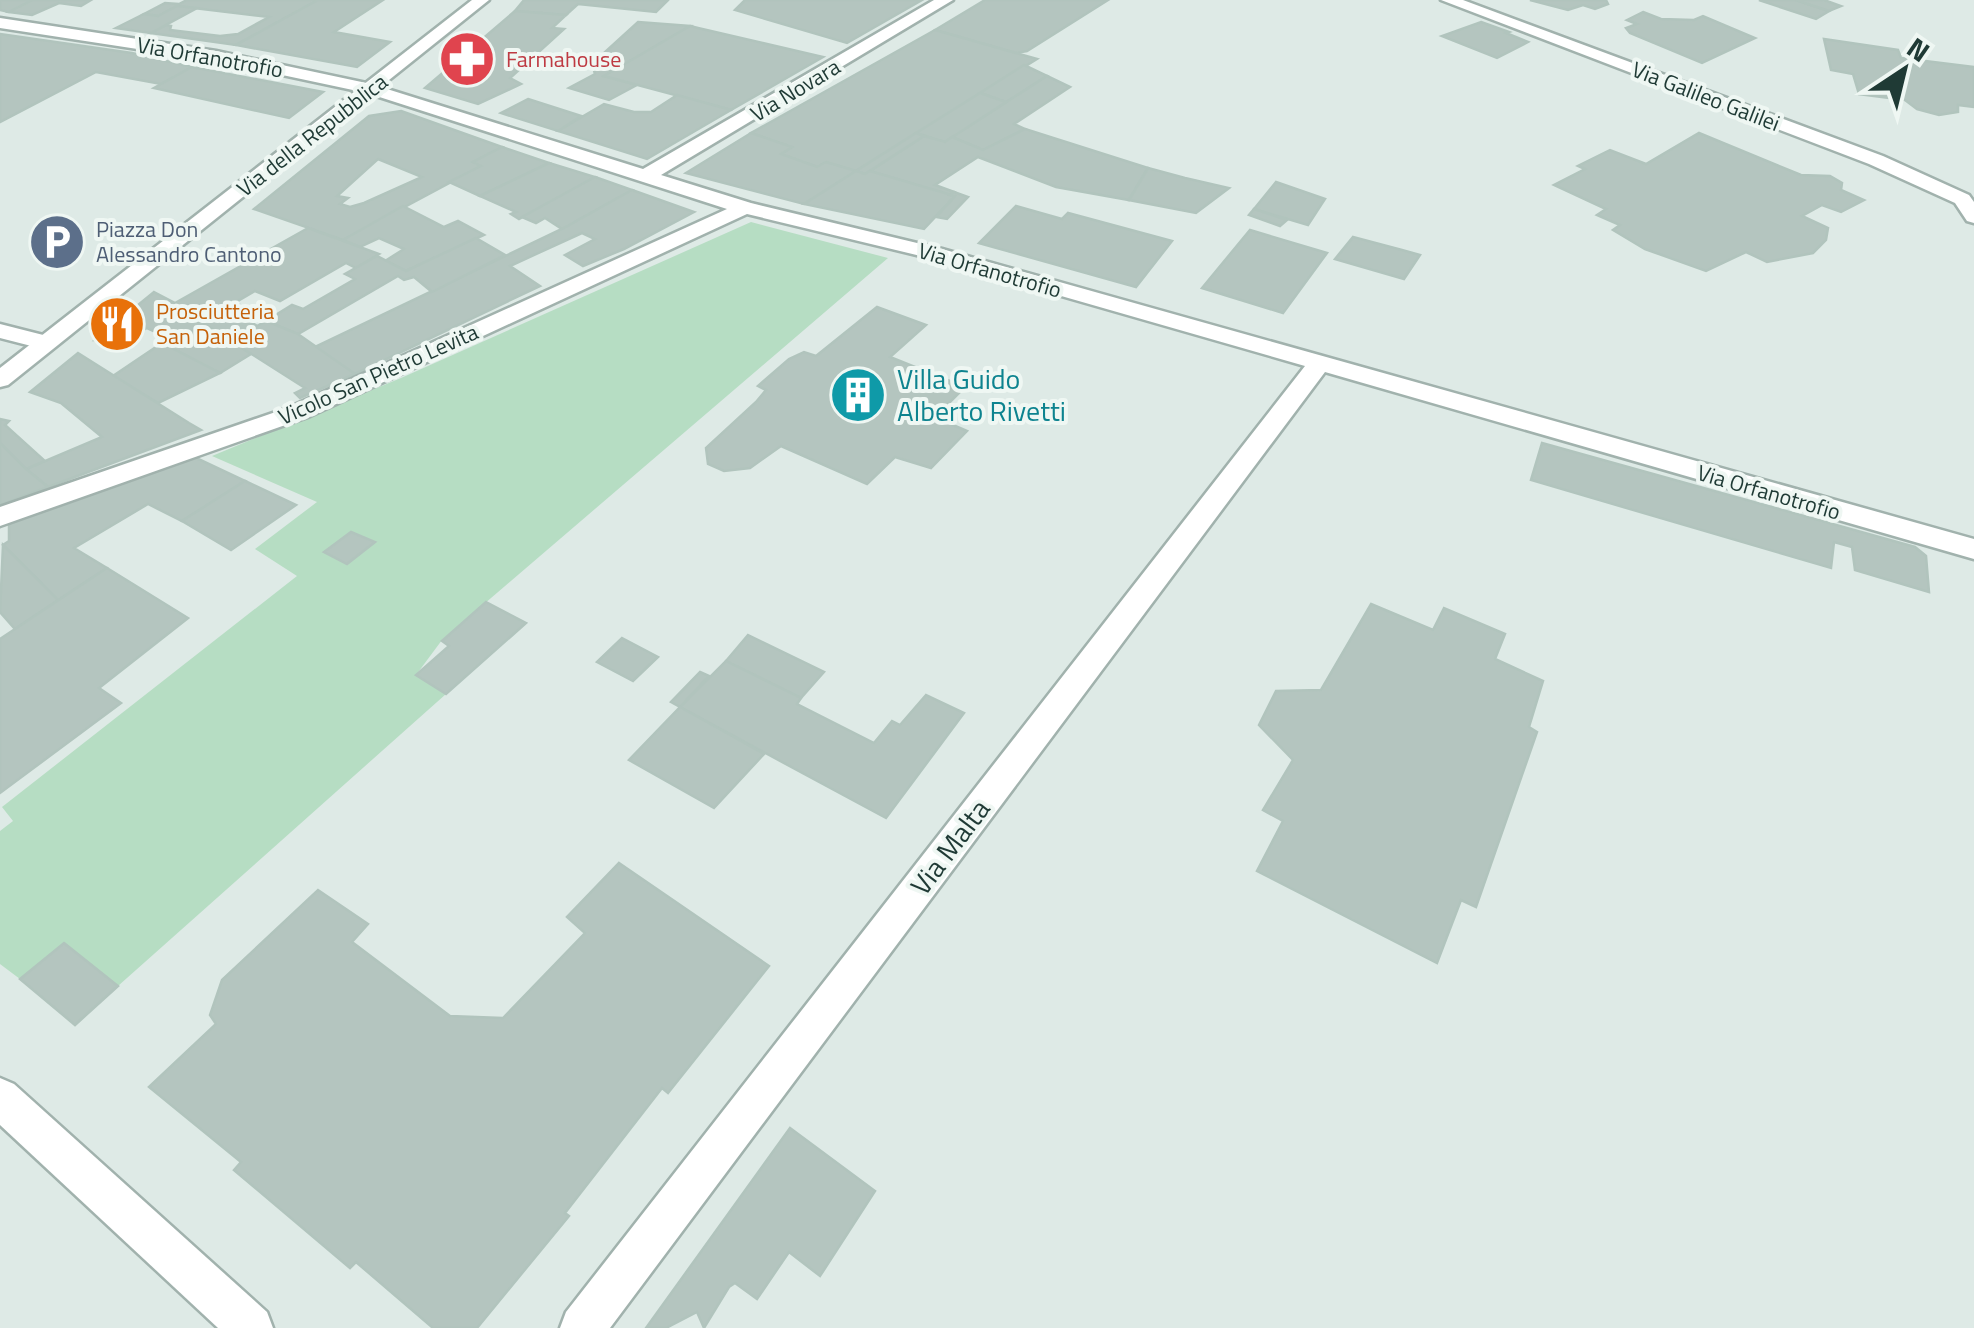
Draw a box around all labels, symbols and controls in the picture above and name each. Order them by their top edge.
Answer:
north arrow [1854,20,1954,120]
text: N [1898,26,1939,72]
street label: Via Orfanotrofio [134,27,286,87]
pharmacy icon: Farmahouse [437,29,497,89]
place label: Farmahouse [506,42,621,76]
street label: Via Novara [743,50,847,130]
street label: Via Galileo Galilei [1627,52,1785,140]
street label: Via della Repubblica [229,65,395,205]
parking icon: Piazza Don Alessandro Cantono [27,212,87,272]
place label: Piazza Don Alessandro Cantono [96,212,282,271]
street label: Via Orfanotrofio [914,233,1066,307]
restaurant icon: Prosciutteria San Daniele [87,294,147,354]
place label: Prosciutteria San Daniele [156,294,274,353]
street label: Vicolo San Pietro Levita [273,315,483,433]
place label: Villa Guido Alberto Rivetti [897,357,1066,432]
building icon: Villa Guido Alberto Rivetti [828,365,888,425]
street label: Via Orfanotrofio [1693,455,1845,529]
street label: Via Malta [899,790,1000,904]

